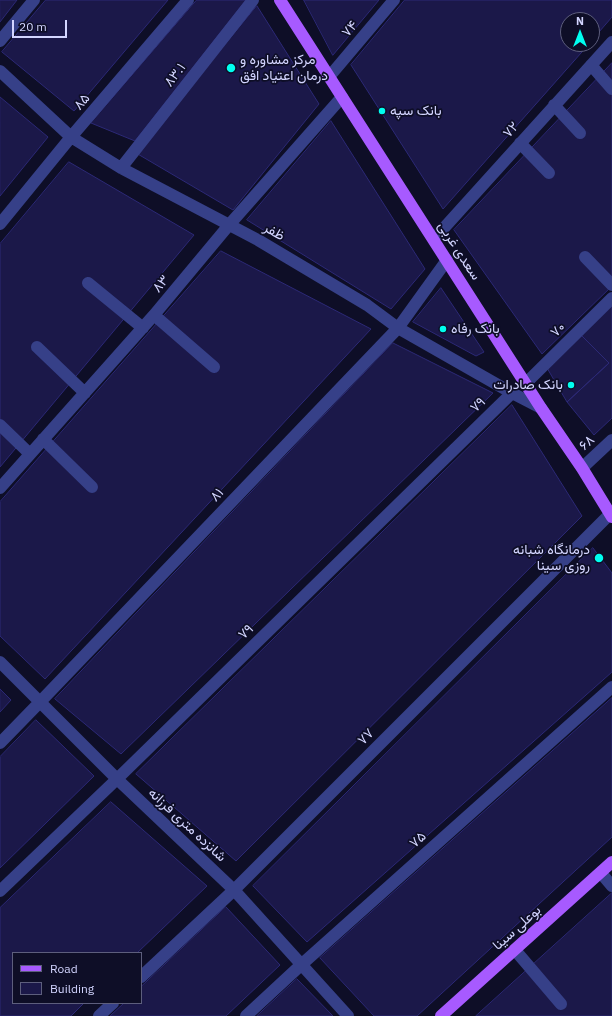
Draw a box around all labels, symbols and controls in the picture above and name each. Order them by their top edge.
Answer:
scale bar [14,12,69,38]
north arrow [560,12,600,52]
text: N [576,14,584,28]
street label: ۷۴ [338,17,362,41]
text: 20 m [19,19,47,34]
place label: مرکز مشاوره و درمان اعتیاد افق [240,52,328,84]
street label: ۸۳.۱ [161,60,189,90]
marker: مرکز مشاوره و درمان اعتیاد افق [225,62,237,74]
street label: ۸۵ [70,90,94,114]
place label: بانک سپه [390,103,442,119]
marker: بانک سپه [377,106,387,116]
street label: ۷۲ [500,119,522,141]
street label: ظفر [260,219,288,245]
street label: سعدی غربی [434,219,484,283]
street label: ۸۳ [149,272,173,296]
street label: ۷۰ [547,319,569,341]
place label: بانک رفاه [451,321,500,337]
marker: بانک رفاه [438,324,448,334]
place label: بانک صادرات [493,377,563,393]
marker: بانک صادرات [566,380,576,390]
street label: ۷۹ [467,394,489,416]
street label: ۶۸ [576,432,598,454]
street label: ۸۱ [207,485,227,505]
place label: درمانگاه شبانه روزی سینا [513,542,590,574]
marker: درمانگاه شبانه روزی سینا [593,552,605,564]
street label: ۷۹ [235,621,257,643]
street label: ۷۷ [354,725,378,749]
street label: شانزده متری فرزانه [145,785,229,865]
street label: ۷۵ [406,828,430,852]
street label: بوعلی سینا [489,902,545,954]
legend [12,952,142,1004]
text: Road [50,961,78,976]
text: Building [50,981,94,996]

